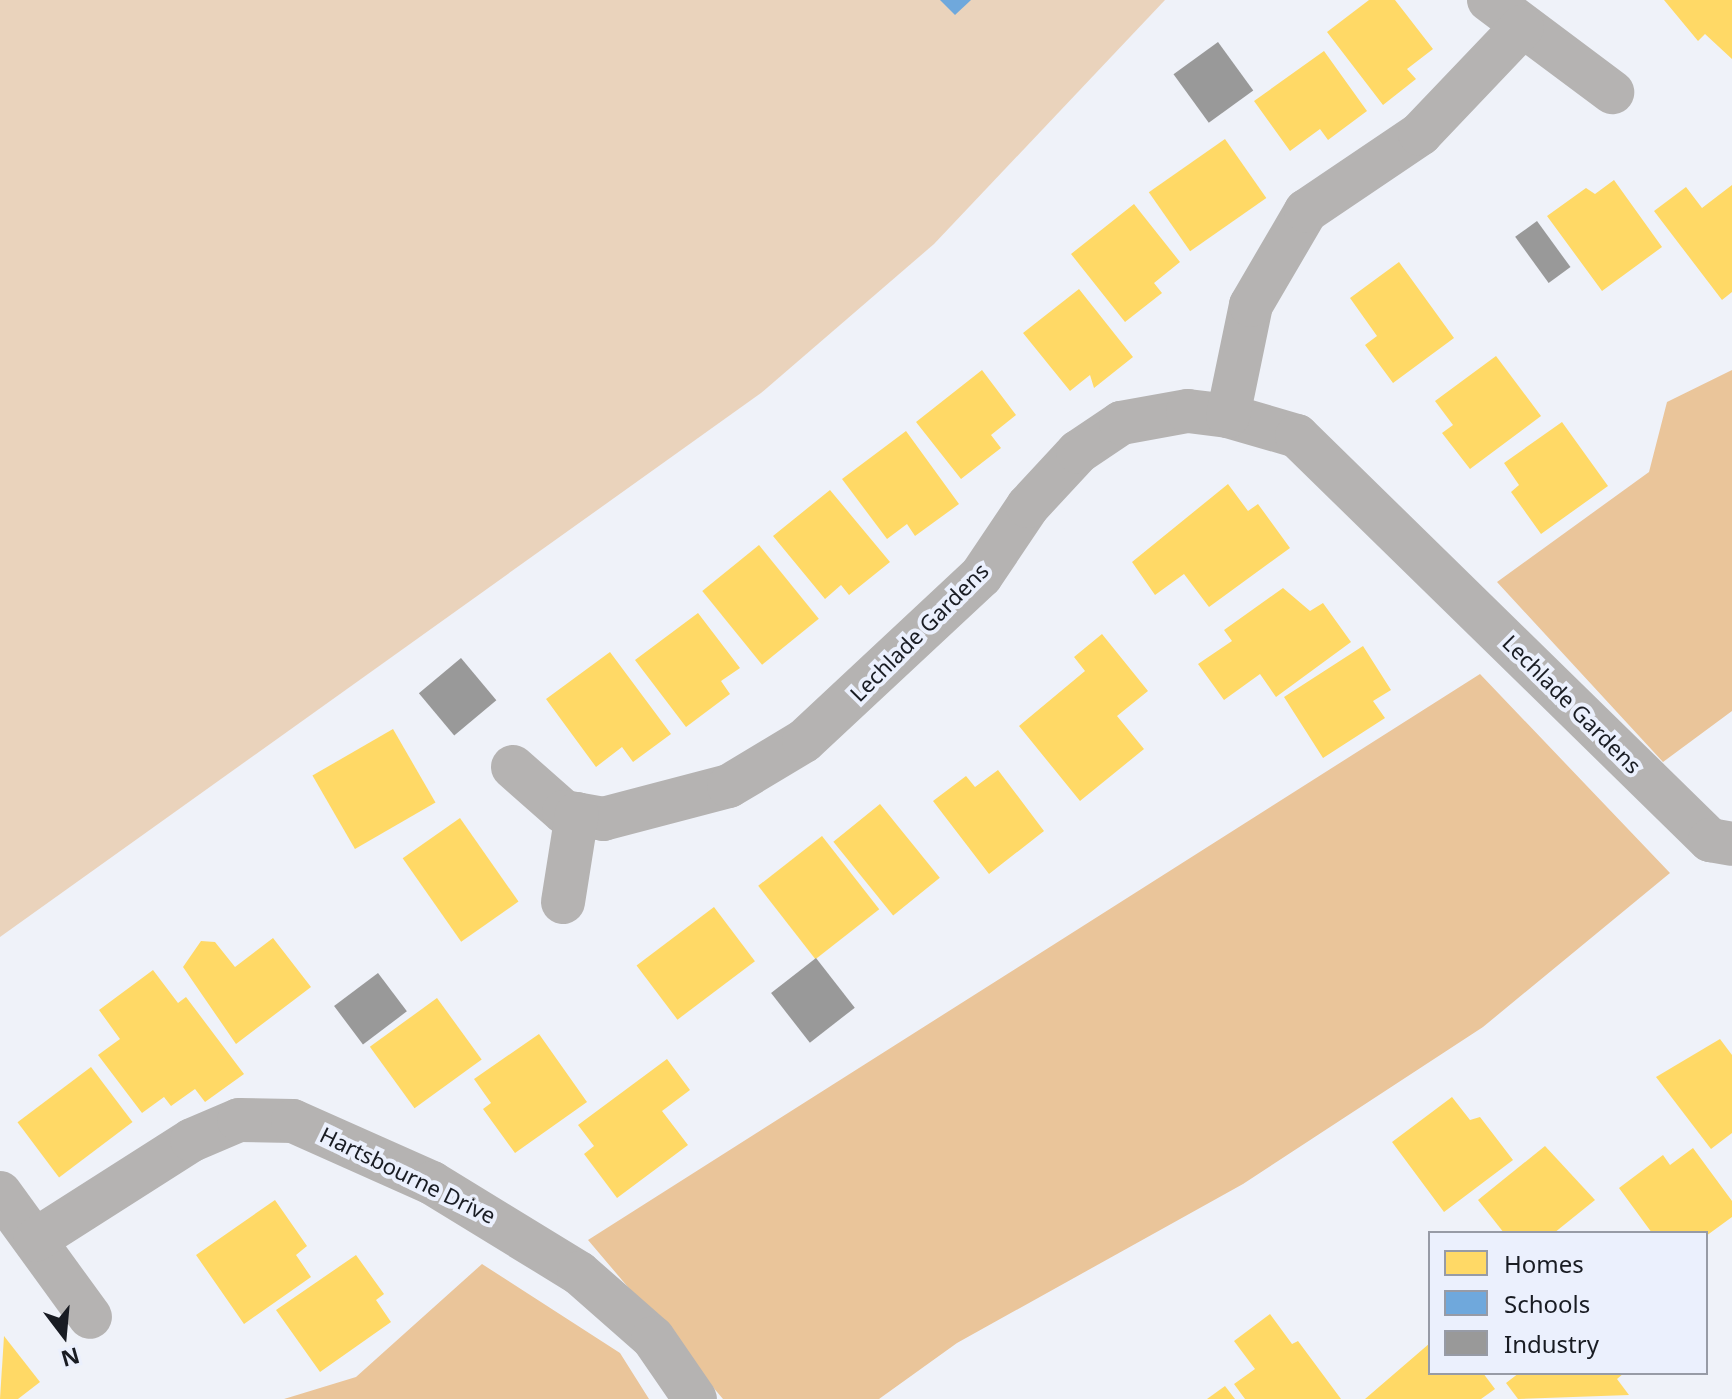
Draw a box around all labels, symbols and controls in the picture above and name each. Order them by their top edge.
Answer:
street label: Lechlade Gardens [844,557,994,707]
street label: Lechlade Gardens [1497,629,1647,779]
street label: Hartsbourne Drive [316,1121,500,1229]
legend [1428,1231,1708,1375]
text: Homes [1504,1247,1584,1280]
text: Schools [1504,1287,1590,1320]
north arrow [24,1295,104,1375]
text: Industry [1504,1327,1599,1360]
text: N [58,1341,83,1375]

